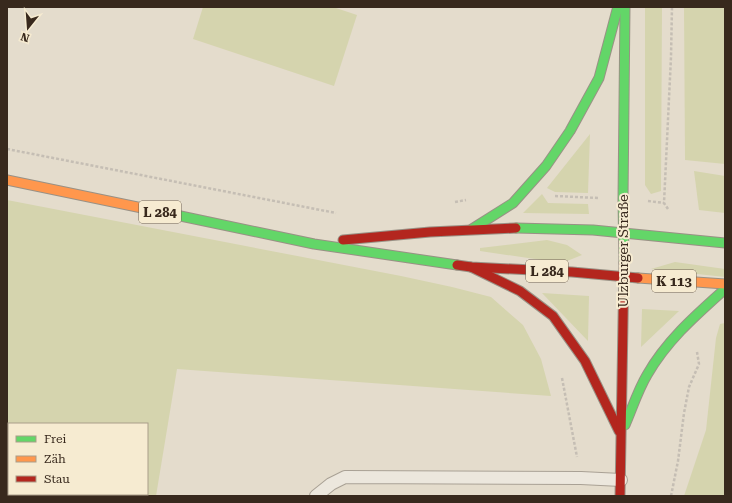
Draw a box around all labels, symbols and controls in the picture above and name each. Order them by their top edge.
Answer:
north arrow [8,8,48,48]
text: N [19,29,31,45]
street label: Ulzburger Straße [615,194,631,308]
road number: L 284 [139,201,181,223]
road number: L 284 [526,260,568,282]
road number: K 113 [652,270,696,292]
legend [8,423,148,495]
text: Frei [44,432,66,446]
text: Zäh [44,452,66,466]
text: Stau [44,472,70,486]

